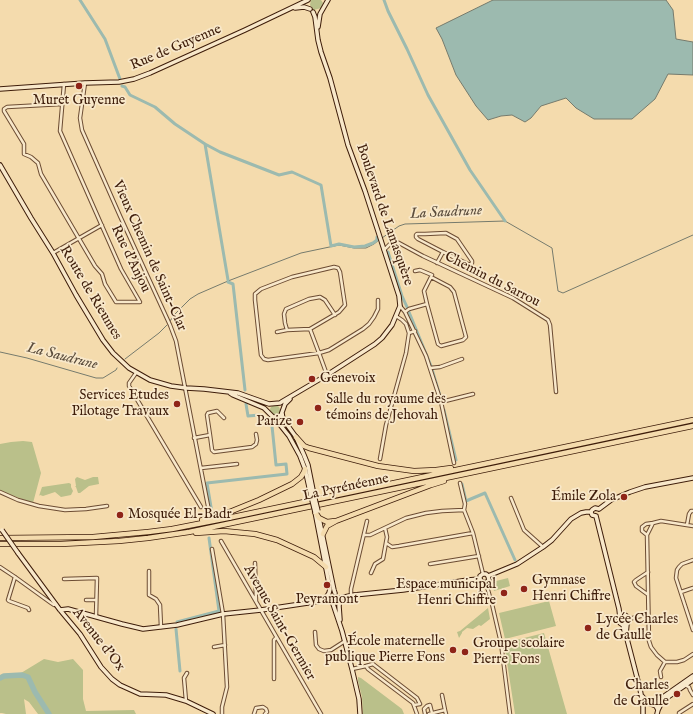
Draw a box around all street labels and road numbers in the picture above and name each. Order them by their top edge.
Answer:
street label: Rue de Guyenne [128,21,224,75]
street label: Boulevard de Lamasquère [352,142,416,288]
street label: Vieux Chemin de Saint-Clar [108,178,190,334]
street label: Rue d'Anjou [106,223,154,295]
street label: Route de Rieumes [55,243,125,343]
street label: Chemin du Sarrou [441,249,543,311]
street label: La Pyrénéenne [301,471,391,505]
street label: Avenue Saint-Germier [239,562,319,684]
street label: Avenue d'Ox [68,605,128,675]

